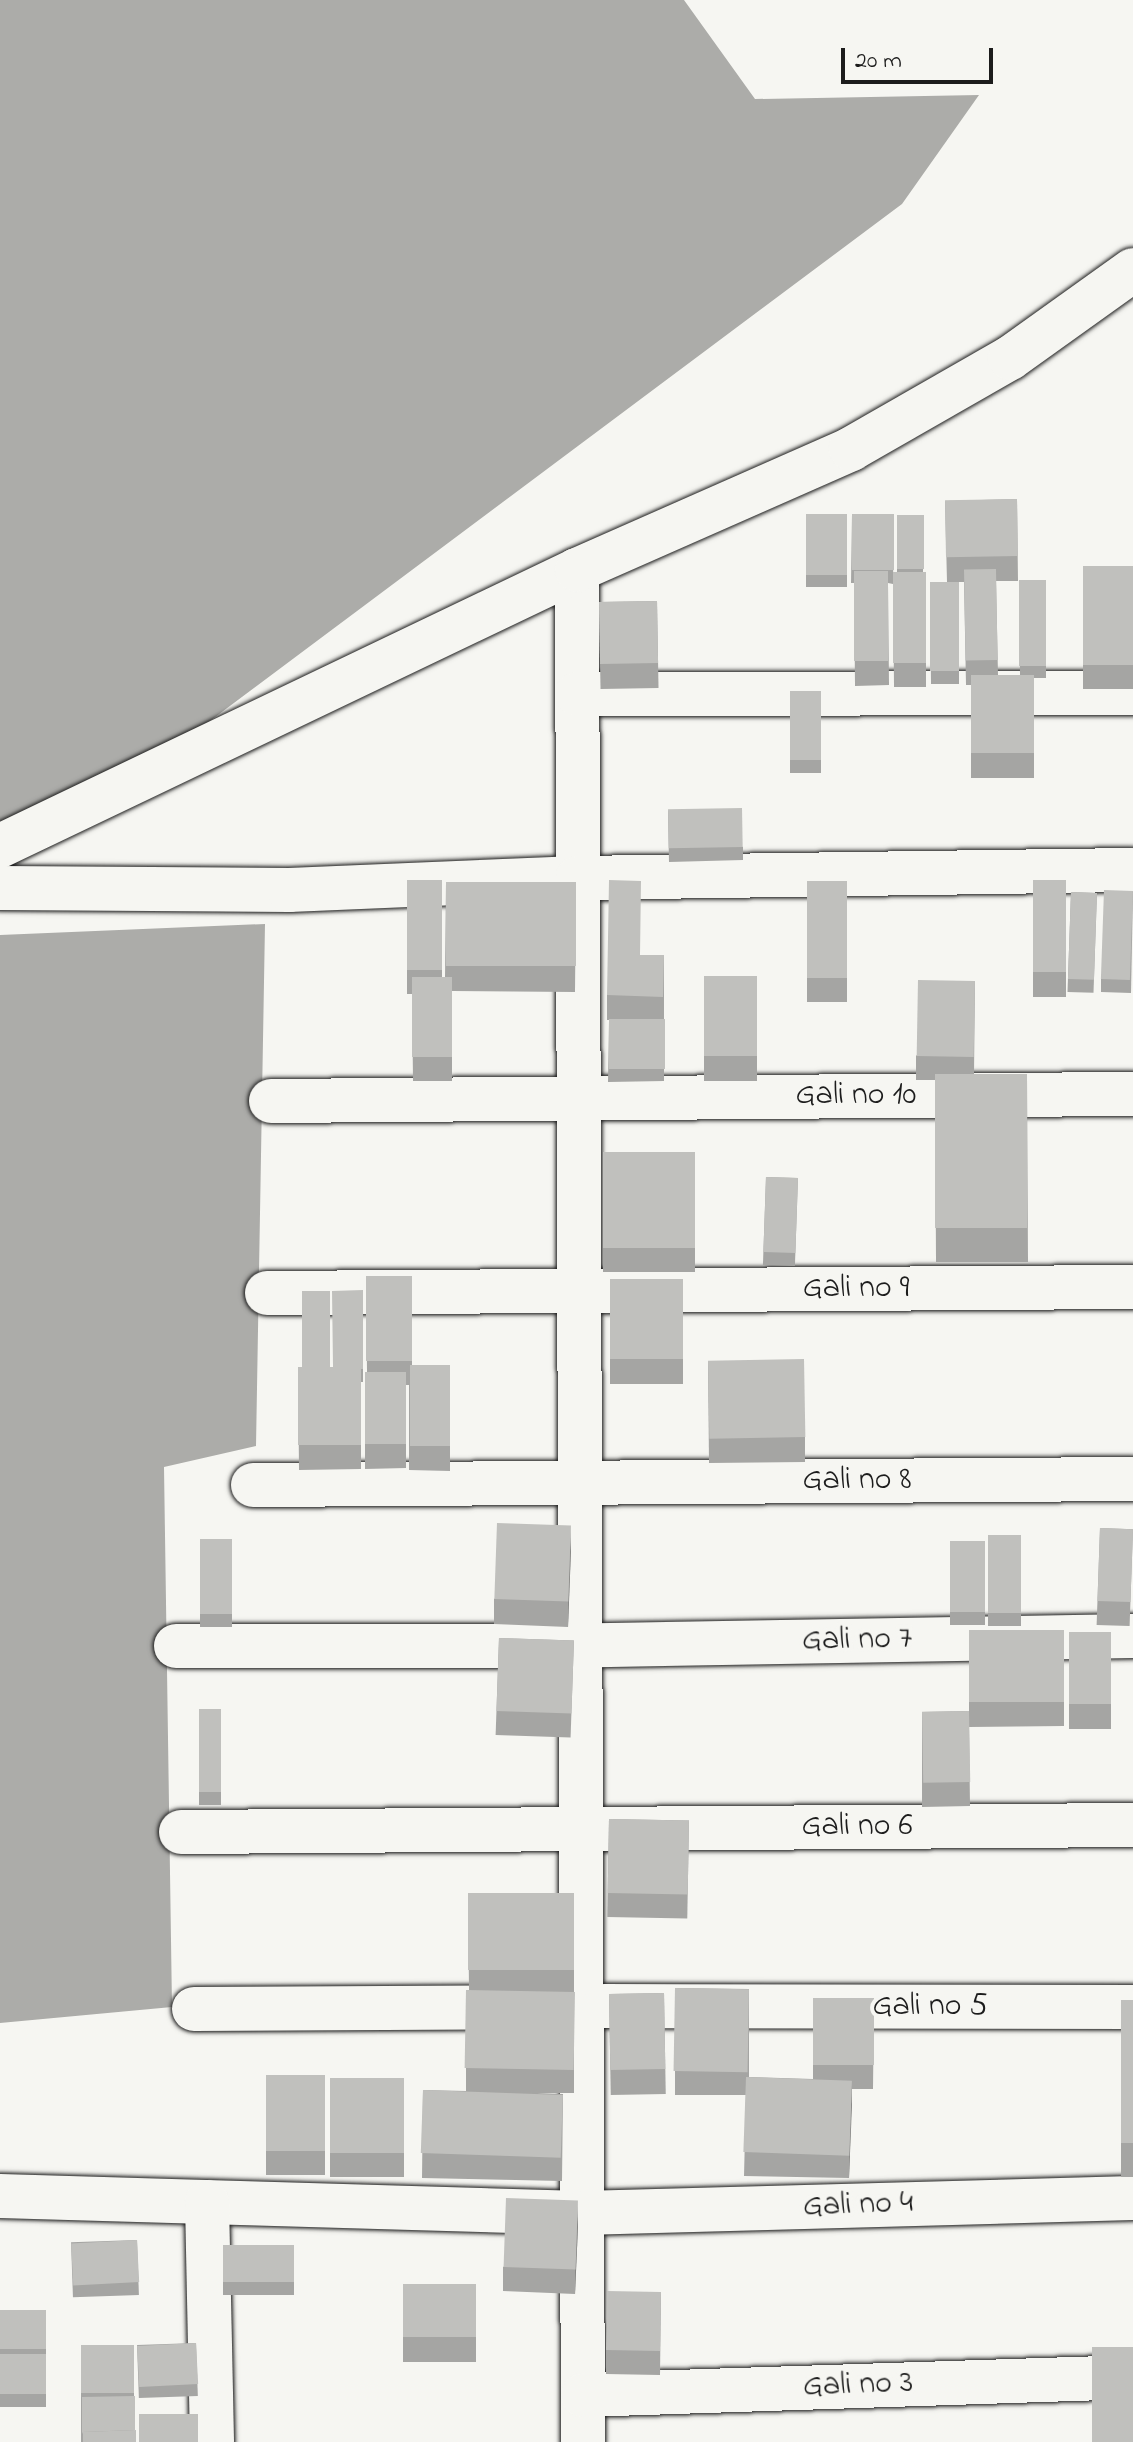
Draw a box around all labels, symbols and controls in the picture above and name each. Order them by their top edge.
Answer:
scale bar [845,32,997,82]
text: 20 m [855,44,902,79]
street label: Gali no 10 [796,1077,916,1115]
street label: Gali no 9 [803,1270,909,1308]
street label: Gali no 8 [803,1462,911,1500]
street label: Gali no 7 [802,1621,912,1661]
street label: Gali no 6 [802,1808,912,1846]
street label: Gali no 5 [872,1988,988,2026]
street label: Gali no 4 [802,2185,914,2227]
street label: Gali no 3 [802,2365,914,2407]

